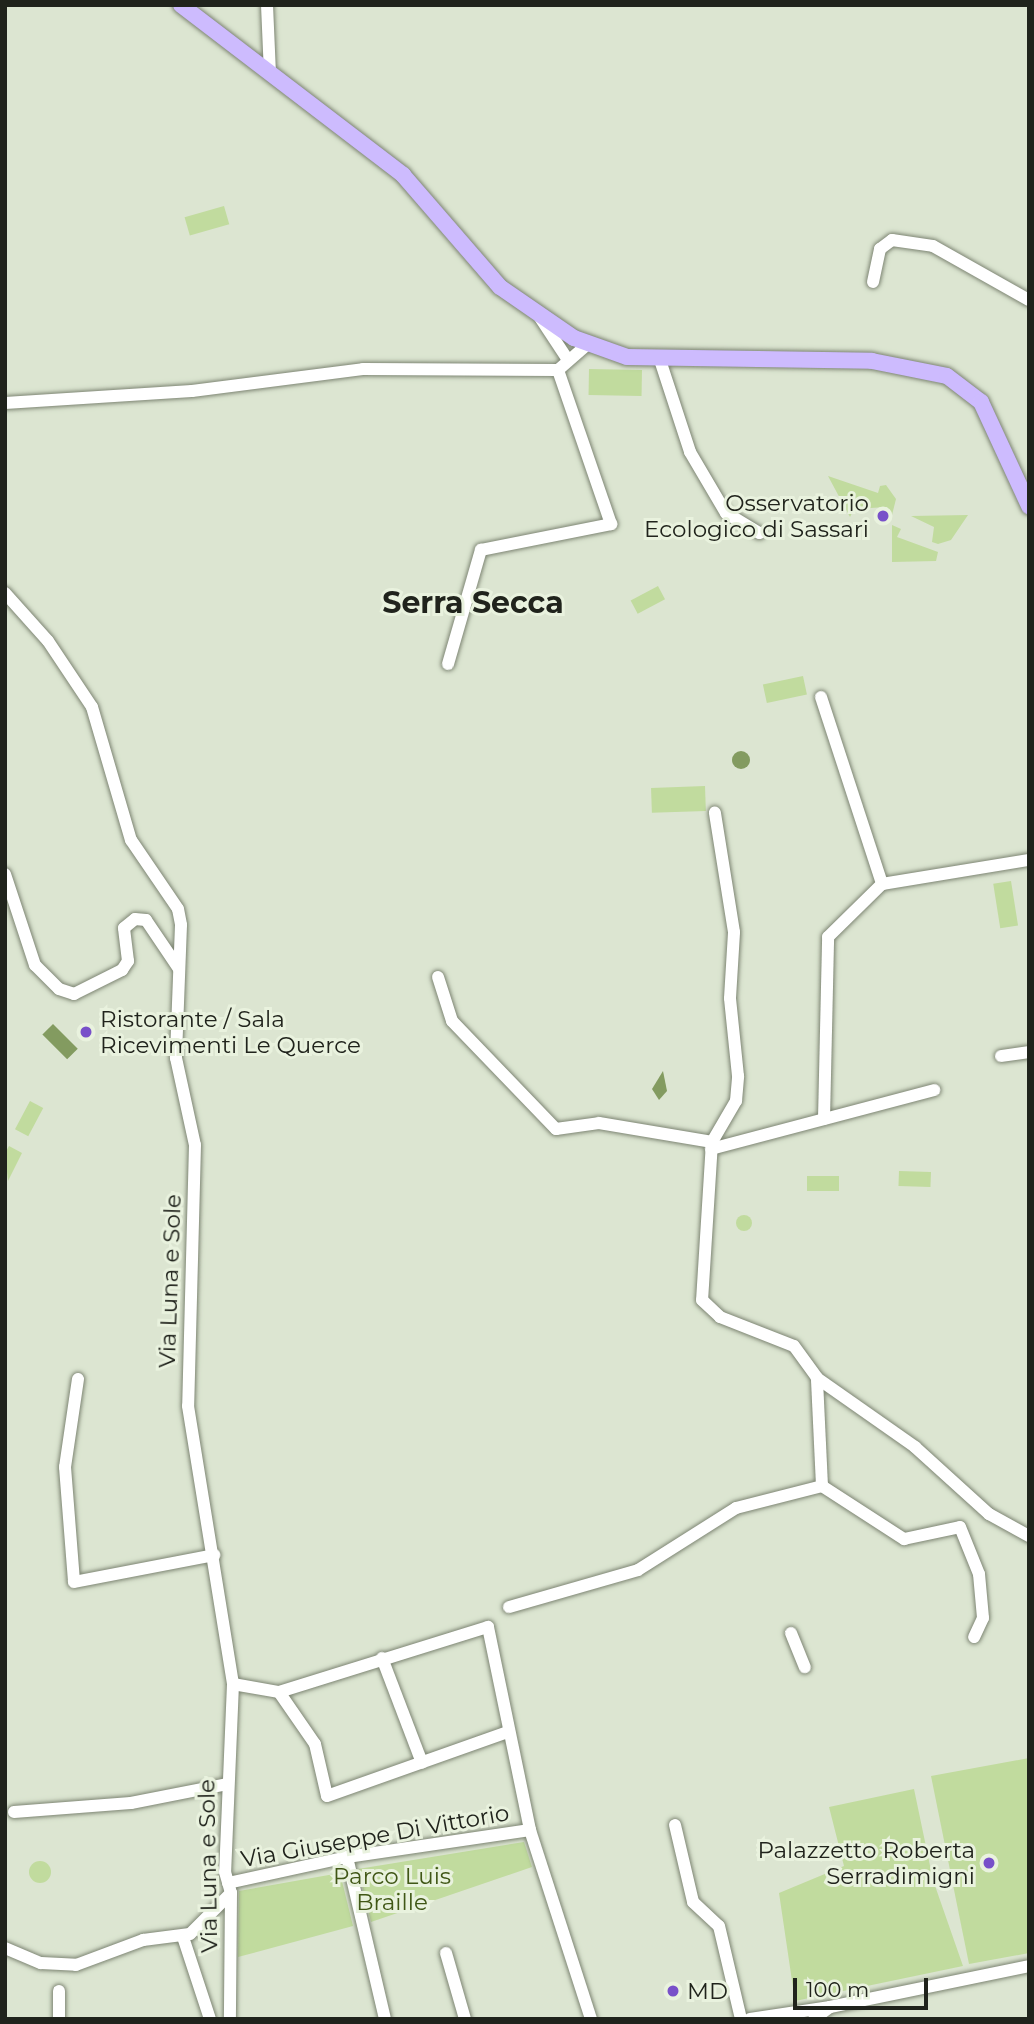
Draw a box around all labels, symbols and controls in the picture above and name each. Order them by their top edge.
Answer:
place label: Osservatorio Ecologico di Sassari [644,489,869,543]
marker: Osservatorio Ecologico di Sassari [875,508,891,524]
district label: Serra Secca [382,585,564,621]
place label: Ristorante / Sala Ricevimenti Le Querce [100,1005,361,1059]
marker: Ristorante / Sala Ricevimenti Le Querce [78,1024,94,1040]
street label: Via Luna e Sole [153,1194,187,1368]
street label: Via Luna e Sole [193,1779,223,1953]
street label: Via Giuseppe Di Vittorio [239,1799,511,1873]
place label: Palazzetto Roberta Serradimigni [757,1836,975,1890]
marker: Palazzetto Roberta Serradimigni [981,1855,997,1871]
park label: Parco Luis Braille [333,1862,451,1916]
scale bar [796,1965,931,2009]
place label: MD [687,1977,728,2005]
text: 100 m [806,1977,869,2002]
marker: MD [665,1983,681,1999]

